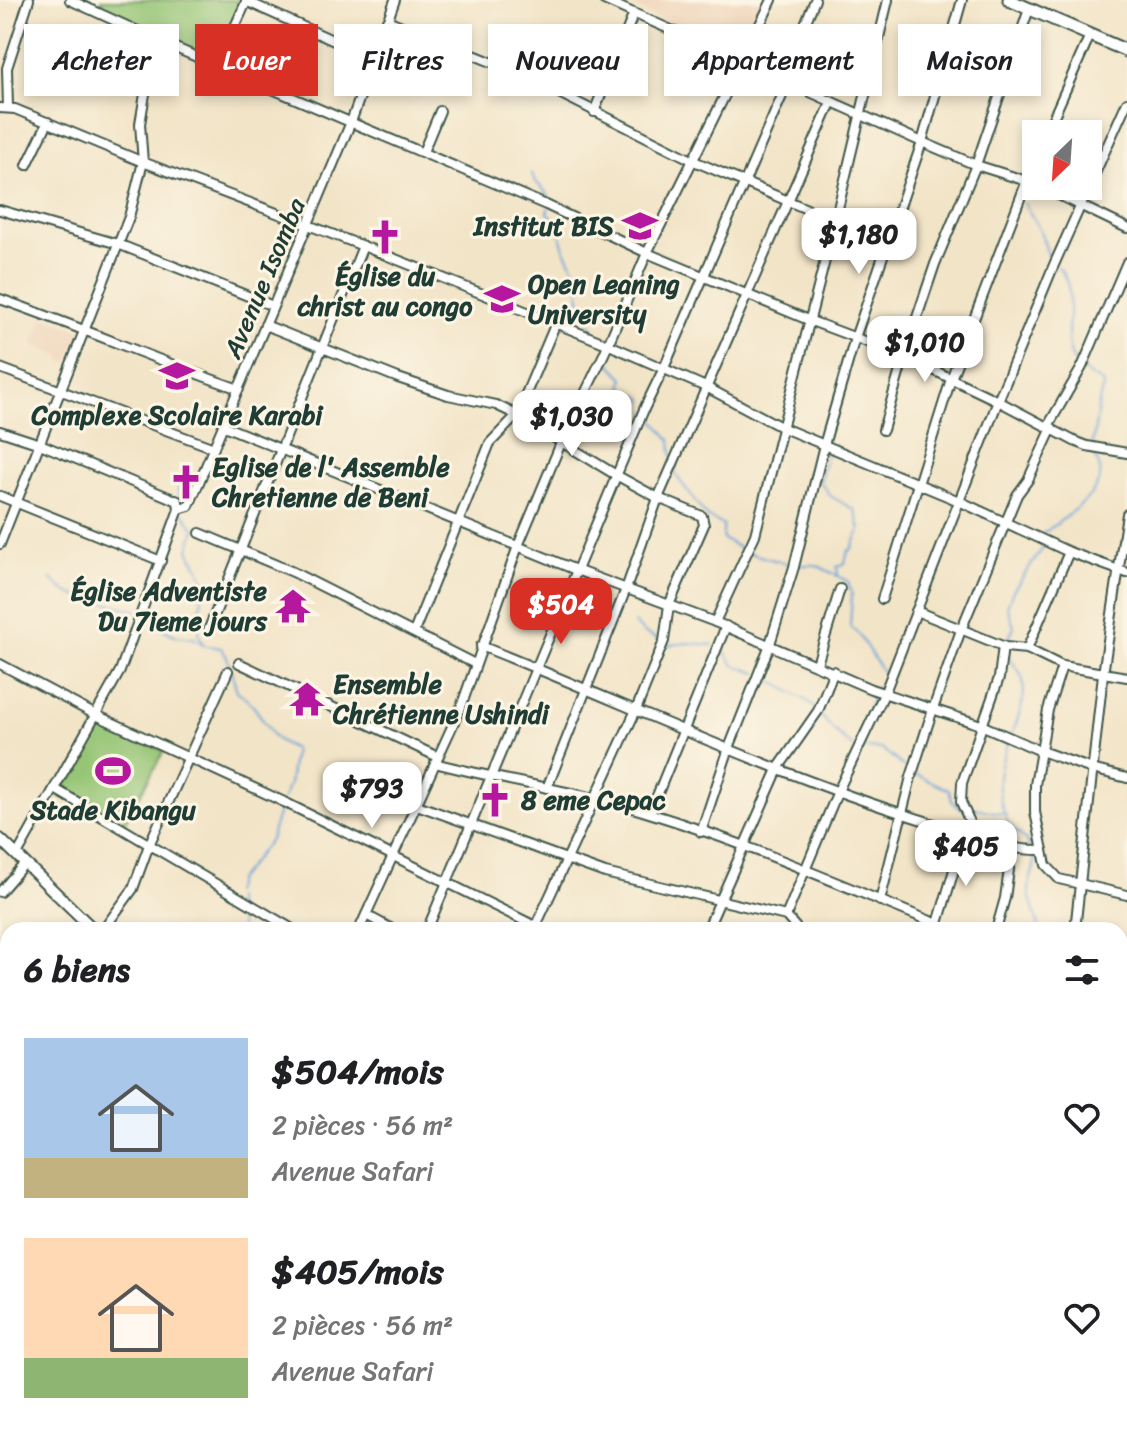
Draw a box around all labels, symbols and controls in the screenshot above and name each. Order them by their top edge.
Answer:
chip: Acheter [24,24,179,96]
chip: Louer [195,24,318,96]
chip: Filtres [334,24,472,96]
chip: Nouveau [488,24,648,96]
chip: Appartement [664,24,882,96]
chip: Maison [898,24,1041,96]
north arrow [1022,120,1102,200]
map controls [1022,120,1102,200]
street label: Avenue Isomba [209,190,319,367]
place label: Institut BIS [472,203,615,249]
school or university icon: Institut BIS [621,207,659,245]
pin: $1,180 [794,208,924,276]
text: $1,180 [820,211,898,257]
church icon: Église du christ au congo [366,218,404,256]
place label: Église du christ au congo [297,253,473,329]
place label: Open Leaning University [528,261,680,337]
school or university icon: Open Leaning University [483,280,521,318]
pin: $1,010 [860,316,990,384]
text: $1,010 [885,319,965,365]
school or university icon: Complexe Scolaire Karabi [158,357,196,395]
pin: $1,030 [507,390,637,458]
place label: Complexe Scolaire Karabi [30,392,324,438]
text: $1,030 [531,393,613,439]
place label: Eglise de l' Assemble Chretienne de Beni [211,444,450,520]
church icon: Eglise de l' Assemble Chretienne de Beni [167,463,205,501]
place label: Église Adventiste Du 7ieme jours [70,568,268,644]
pin: $504 [514,578,608,646]
text: $504 [528,581,594,627]
temple icon: Église Adventiste Du 7ieme jours [274,587,312,625]
place label: Ensemble Chrétienne Ushindi [332,661,551,737]
temple icon: Ensemble Chrétienne Ushindi [288,680,326,718]
sports icon: Stade Kibangu [94,752,132,790]
pin: $793 [325,762,419,830]
text: $793 [341,765,403,811]
place label: 8 eme Cepac [520,777,666,823]
church icon: 8 eme Cepac [476,781,514,819]
place label: Stade Kibangu [29,787,197,833]
pin: $405 [919,820,1013,888]
text: $405 [933,823,999,869]
text: 6 biens [24,940,130,1000]
icon: filters [1060,948,1104,992]
text: $504/mois [272,1042,444,1102]
icon: home [88,1070,184,1166]
icon: heart [1060,1096,1104,1140]
text: 2 pièces · 56 m² [272,1102,453,1148]
text: Avenue Safari [272,1148,433,1194]
text: $405/mois [272,1242,444,1302]
icon: home [88,1270,184,1366]
icon: heart [1060,1296,1104,1340]
text: 2 pièces · 56 m² [272,1302,453,1348]
text: Avenue Safari [272,1348,433,1394]

